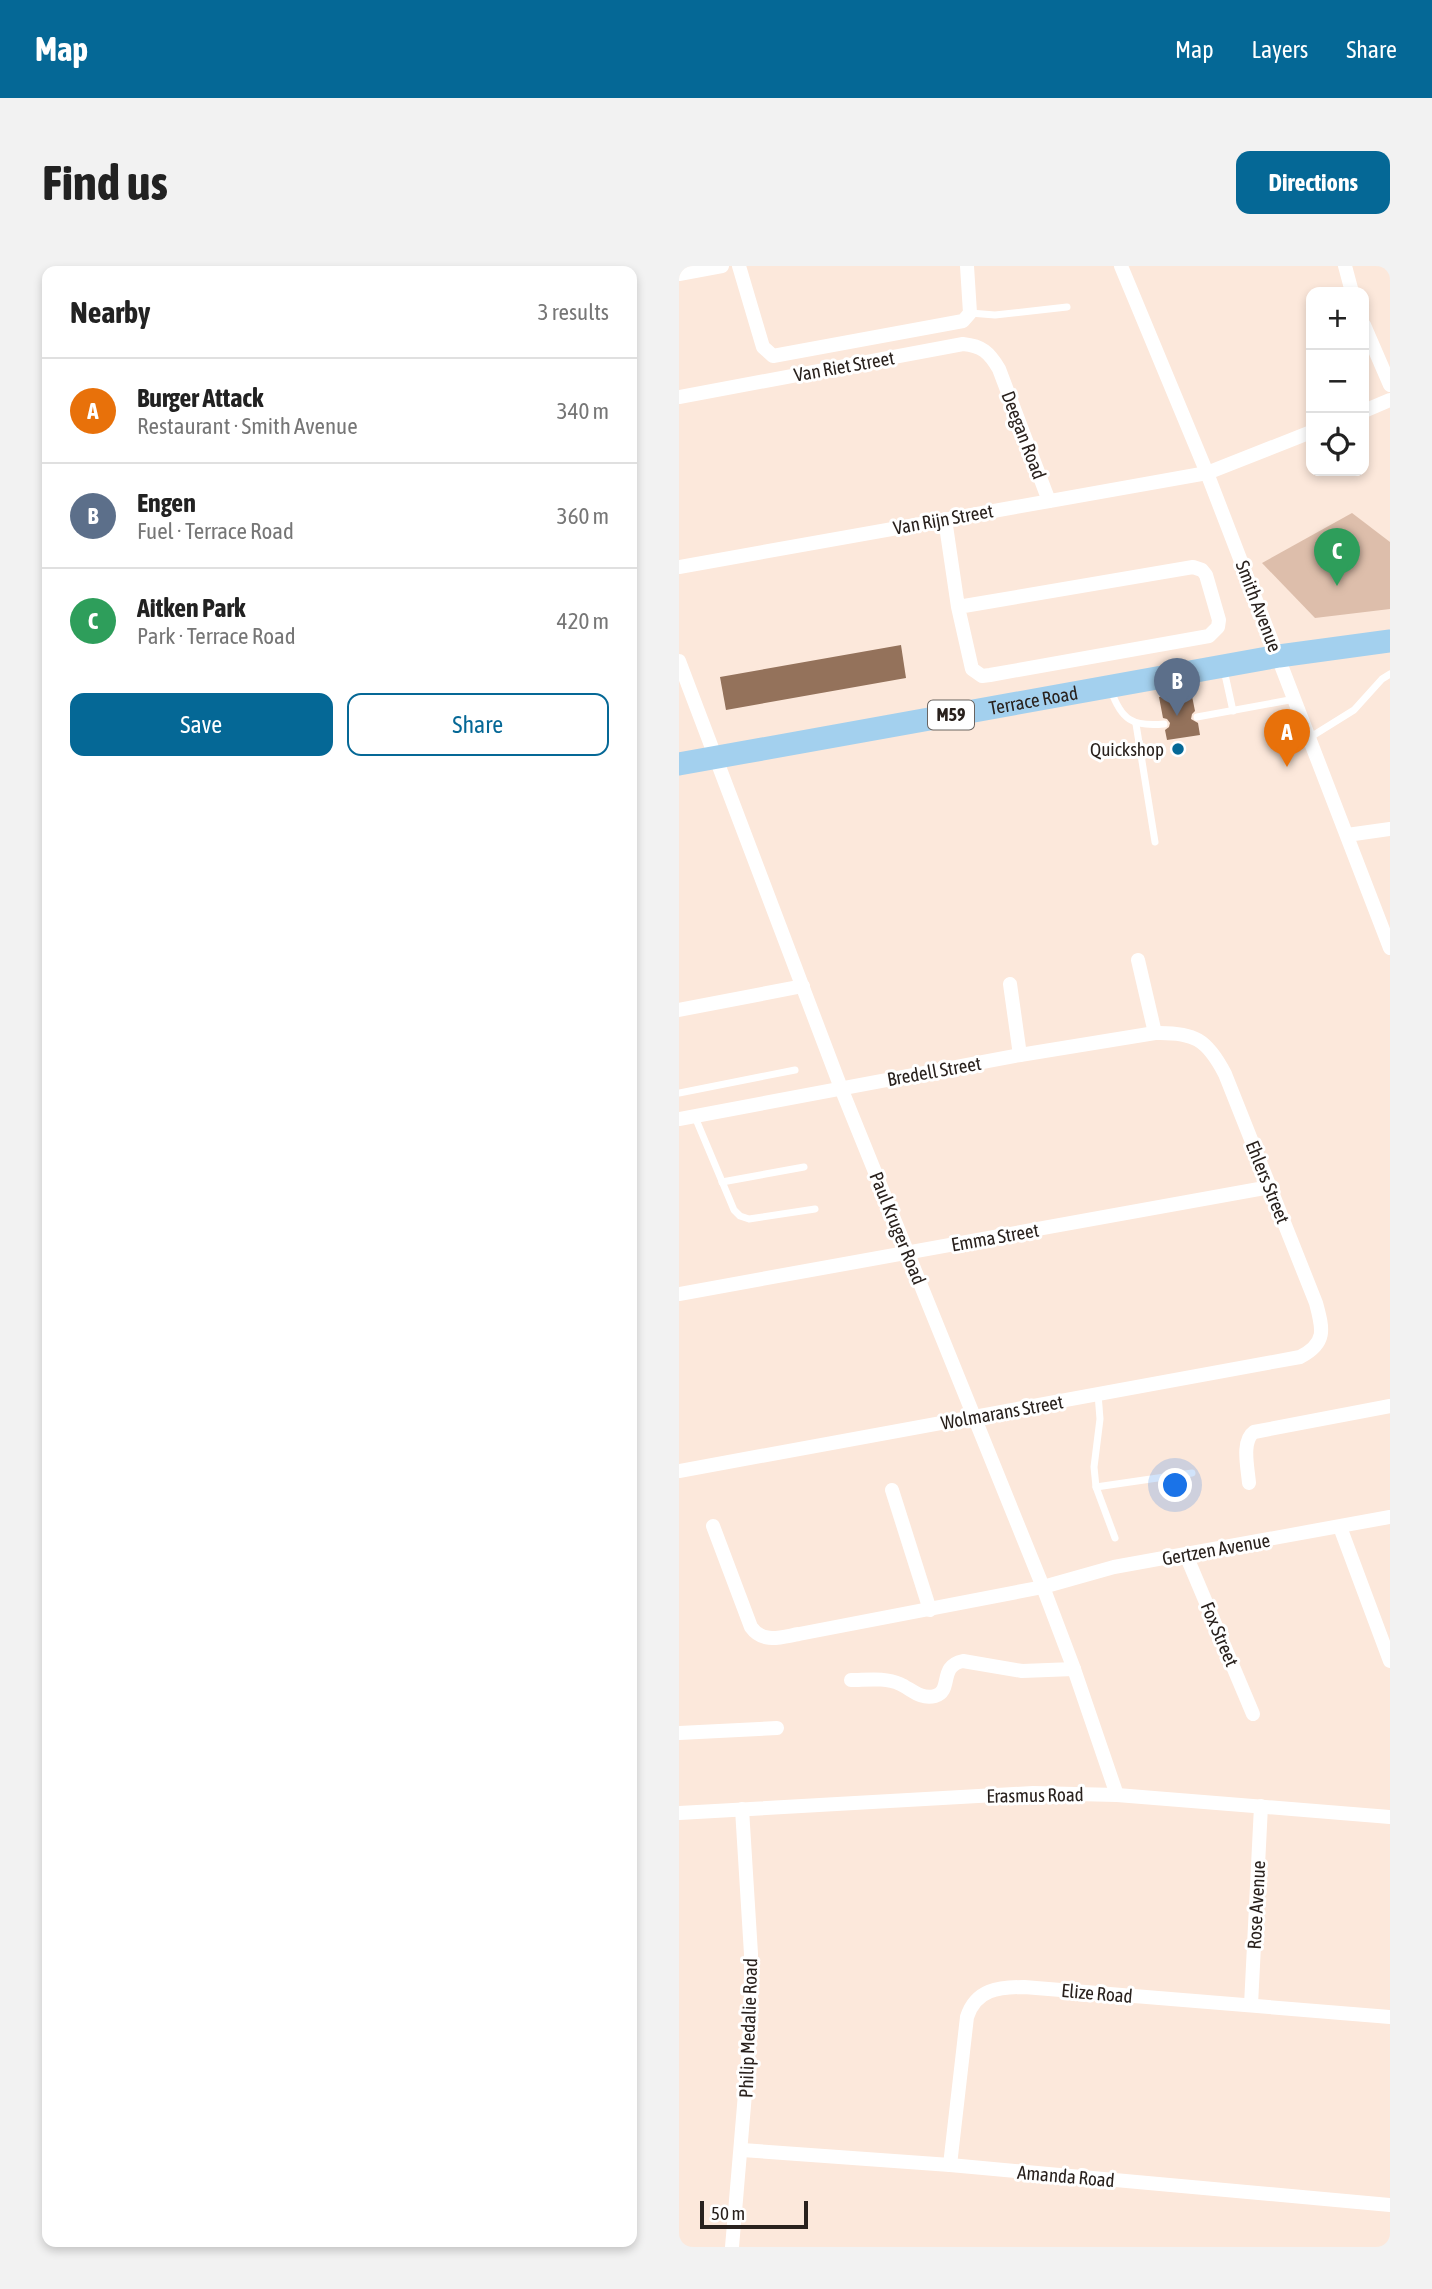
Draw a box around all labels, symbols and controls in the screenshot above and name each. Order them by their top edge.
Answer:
text: Map [35,30,88,68]
text: Map [1175,36,1214,63]
text: Layers [1252,36,1308,63]
text: Share [1346,36,1397,63]
button: Directions [1236,151,1390,214]
text: Find us [42,154,168,210]
map controls [1306,287,1369,476]
button: + [1306,287,1369,350]
text: Nearby [70,295,150,329]
text: 3 results [538,299,609,325]
street label: Van Riet Street [792,346,896,386]
button: − [1306,350,1369,413]
text: Burger Attack [137,383,263,413]
street label: Deegan Road [997,388,1051,482]
text: A [87,398,99,424]
text: 340 m [557,398,609,424]
text: Restaurant · Smith Avenue [137,413,358,439]
button: locate [1306,413,1369,476]
text: Engen [137,488,196,518]
street label: Van Rijn Street [891,499,995,539]
text: B [88,503,98,529]
text: 360 m [557,503,609,529]
text: Fuel · Terrace Road [137,518,294,544]
pin: C [1314,528,1360,586]
street label: Smith Avenue [1232,557,1286,655]
text: Aitken Park [137,593,246,623]
text: C [88,608,98,634]
text: 420 m [557,608,609,634]
text: Park · Terrace Road [137,623,296,649]
pin: B [1154,658,1200,716]
street label: Terrace Road [987,681,1080,719]
button: Save [70,693,333,756]
button: Share [347,693,609,756]
road number: M59 [928,700,974,729]
pin: A [1264,709,1310,767]
place label: Quickshop [1090,738,1164,760]
marker: Quickshop [1170,741,1186,757]
street label: Bredell Street [885,1052,983,1090]
street label: Ehlers Street [1241,1137,1295,1227]
street label: Paul Kruger Road [865,1168,931,1288]
street label: Emma Street [949,1218,1041,1256]
street label: Wolmarans Street [939,1390,1065,1434]
your location [1158,1468,1192,1502]
street label: Gertzen Avenue [1160,1529,1272,1569]
street label: Fox Street [1197,1598,1243,1670]
street label: Erasmus Road [986,1783,1084,1807]
street label: Rose Avenue [1243,1860,1269,1950]
street label: Philip Medalie Road [735,1958,761,2098]
street label: Elize Road [1060,1979,1134,2007]
street label: Amanda Road [1016,2161,1116,2191]
scale bar [700,2198,809,2230]
text: 50 m [711,2202,745,2224]

